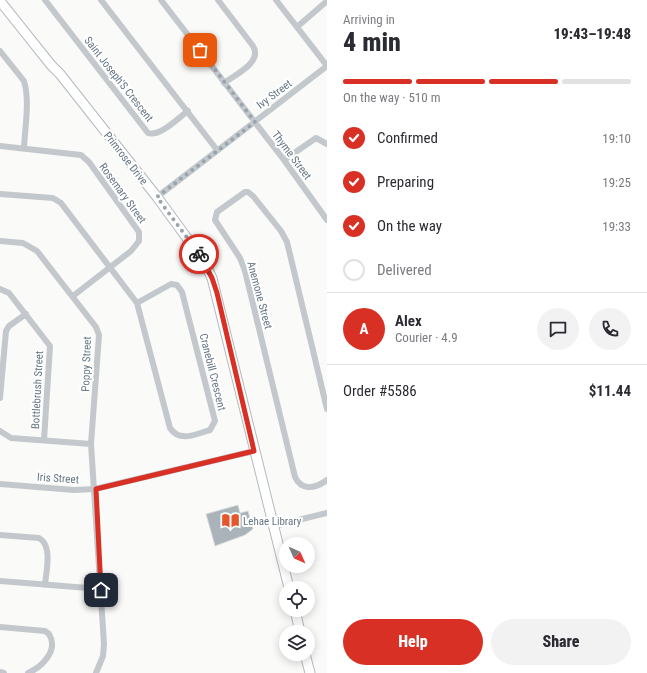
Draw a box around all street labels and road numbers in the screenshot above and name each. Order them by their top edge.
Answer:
street label: Saint Joseph'S Crescent [81,34,156,124]
street label: Ivy Street [254,77,294,112]
street label: Thyme Street [269,128,314,182]
street label: Primrose Drive [101,129,150,187]
street label: Rosemary Street [96,161,149,226]
street label: Anemone Street [244,260,275,330]
street label: Cranebill Crescent [197,332,228,412]
street label: Poppy Street [79,336,94,392]
street label: Bottlebrush Street [29,351,46,430]
street label: Iris Street [37,471,79,486]

